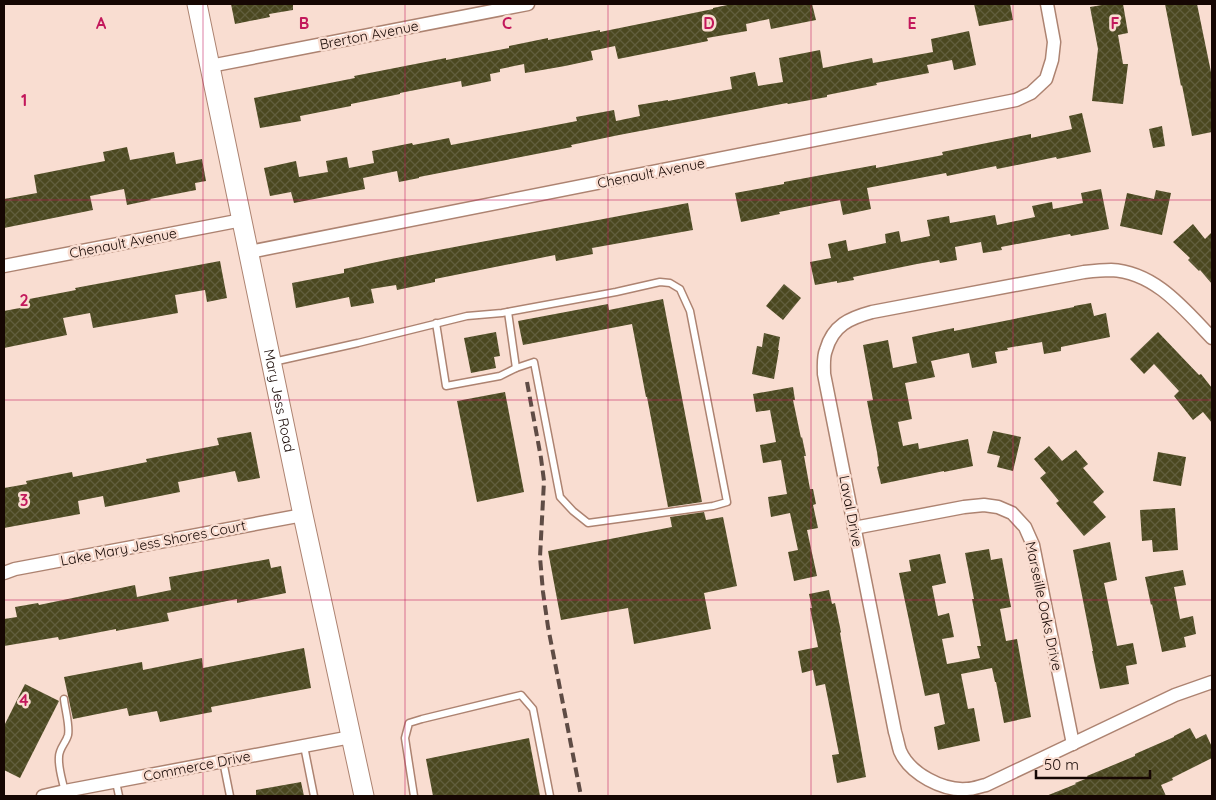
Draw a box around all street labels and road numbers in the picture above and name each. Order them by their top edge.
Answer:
street label: Brerton Avenue [318,17,420,53]
street label: Chenault Avenue [596,154,706,192]
street label: Chenault Avenue [68,224,178,262]
street label: Mary Jess Road [260,347,299,454]
street label: Laval Drive [835,474,867,548]
street label: Lake Mary Jess Shores Court [59,516,247,570]
street label: Marseille Oaks Drive [1022,540,1067,672]
street label: Commerce Drive [142,747,252,785]

